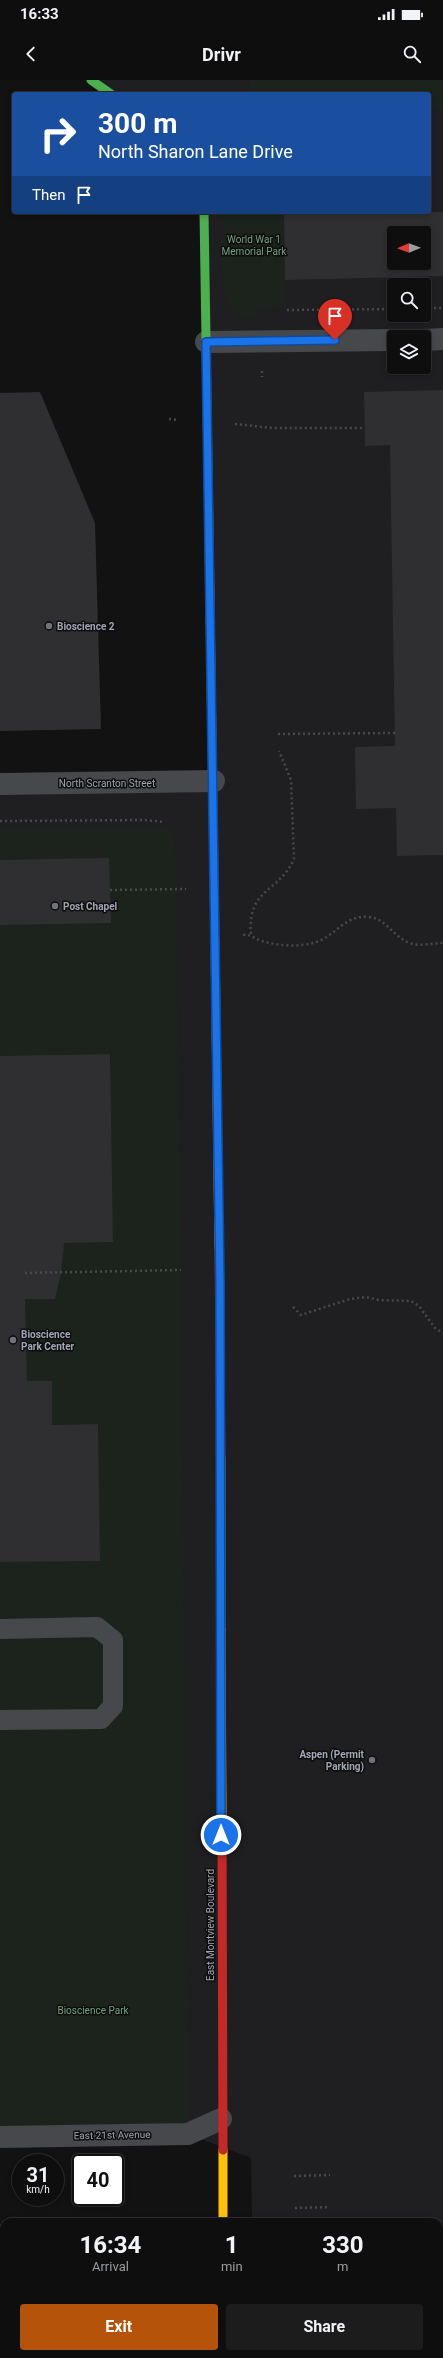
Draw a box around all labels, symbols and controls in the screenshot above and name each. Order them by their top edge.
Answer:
text: 16:33 [20,5,59,23]
icon: back [20,43,42,65]
icon: search [401,43,423,65]
text: Drivr [202,44,241,65]
text: 300 m [98,107,177,140]
icon: right [32,108,84,160]
text: North Sharon Lane Drive [98,141,293,162]
icon: arrive [73,184,95,206]
text: Then [32,186,65,204]
north arrow [387,226,431,270]
map controls [387,226,431,374]
park label: World War 1 Memorial Park [222,234,287,257]
button: search [387,278,431,322]
pin [318,299,352,340]
icon: arrive [324,305,346,327]
button: layers [387,330,431,374]
marker: Bioscience 2 [44,621,54,631]
place label: Bioscience 2 [57,621,115,632]
street label: North Scranton Street [59,778,155,789]
marker: Post Chapel [50,901,60,911]
place label: Post Chapel [63,901,118,912]
place label: Bioscience Park Center [21,1329,75,1352]
marker: Bioscience Park Center [8,1335,18,1345]
place label: Aspen (Permit Parking) [299,1749,365,1773]
marker: Aspen (Permit Parking) [367,1755,377,1765]
position arrow [200,1814,242,1856]
street label: East Montview Boulevard [205,1869,216,1981]
park label: Bioscience Park [57,2005,130,2016]
street label: East 21st Avenue [73,2129,151,2141]
speed limit sign: 40 [72,2154,124,2206]
text: 31 [27,2163,49,2187]
text: km/h [26,2184,50,2195]
text: 16:34 [80,2231,141,2259]
text: 1 [225,2231,239,2259]
text: 330 [322,2231,363,2259]
text: Arrival [92,2259,129,2274]
text: min [221,2259,243,2274]
text: m [337,2259,349,2274]
button: Exit [20,2304,218,2350]
button: Share [226,2304,423,2350]

